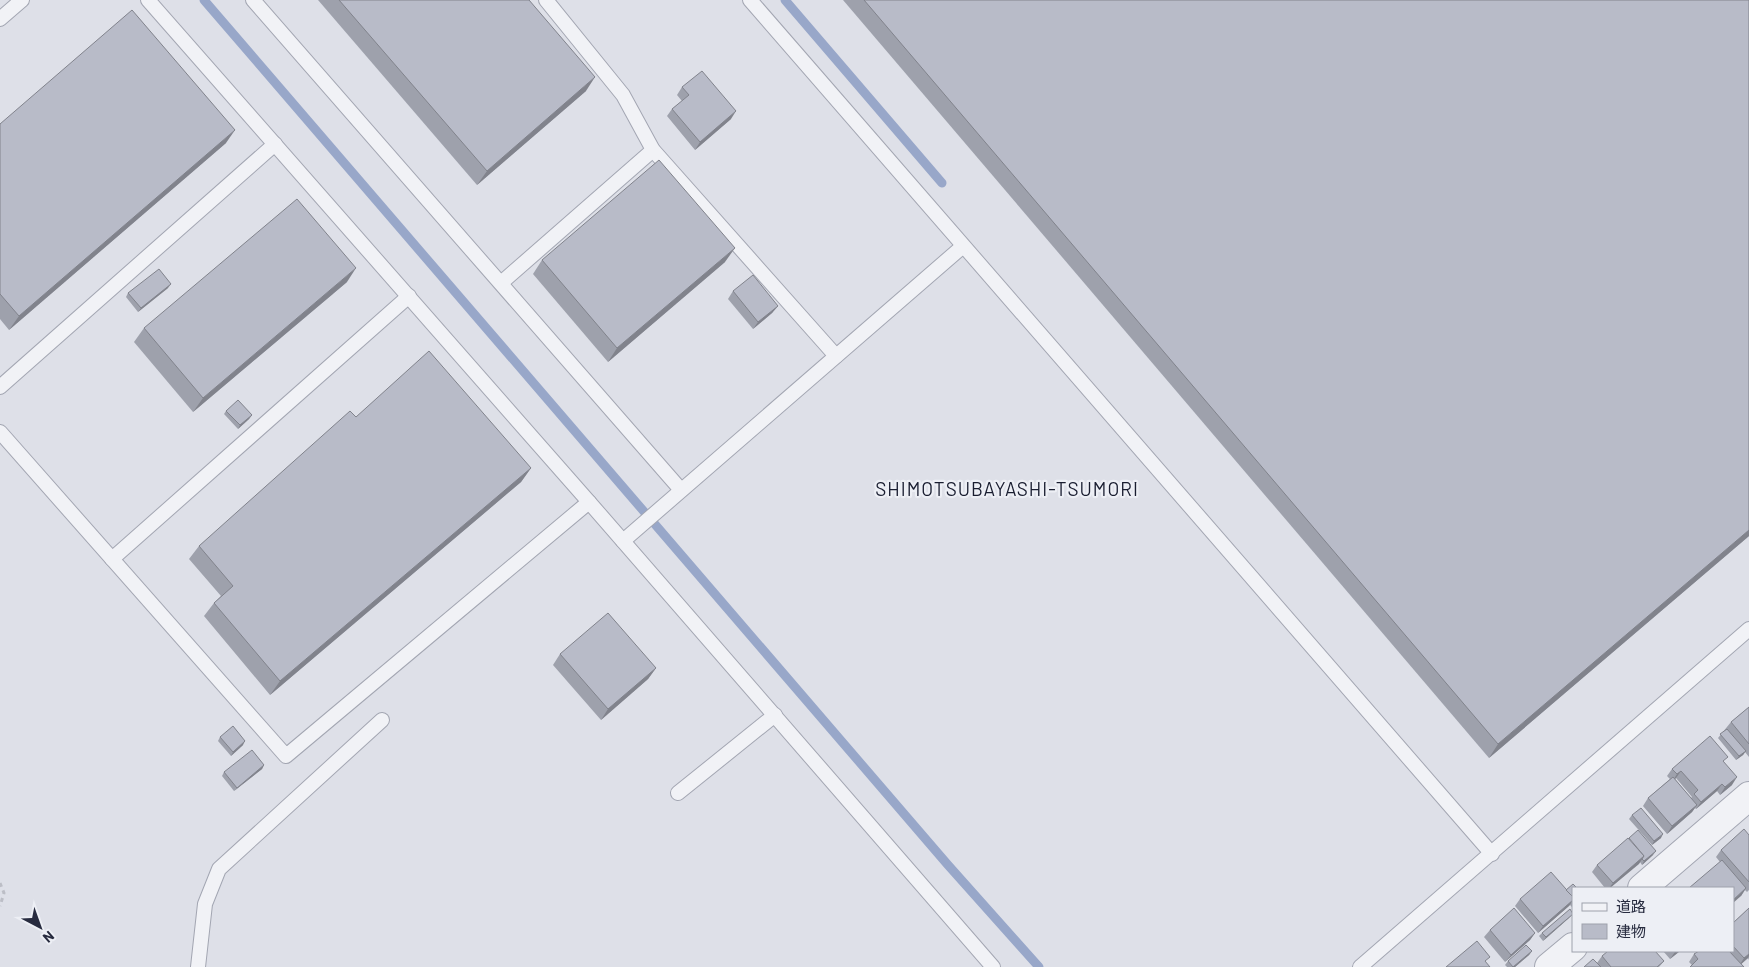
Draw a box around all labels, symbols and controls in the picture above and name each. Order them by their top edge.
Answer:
district label: SHIMOTSUBAYASHI-TSUMORI [875,477,1139,500]
legend [1572,887,1734,952]
text: 道路 [1616,897,1646,915]
north arrow [15,902,65,952]
text: 建物 [1616,922,1646,940]
text: N [40,928,58,947]

